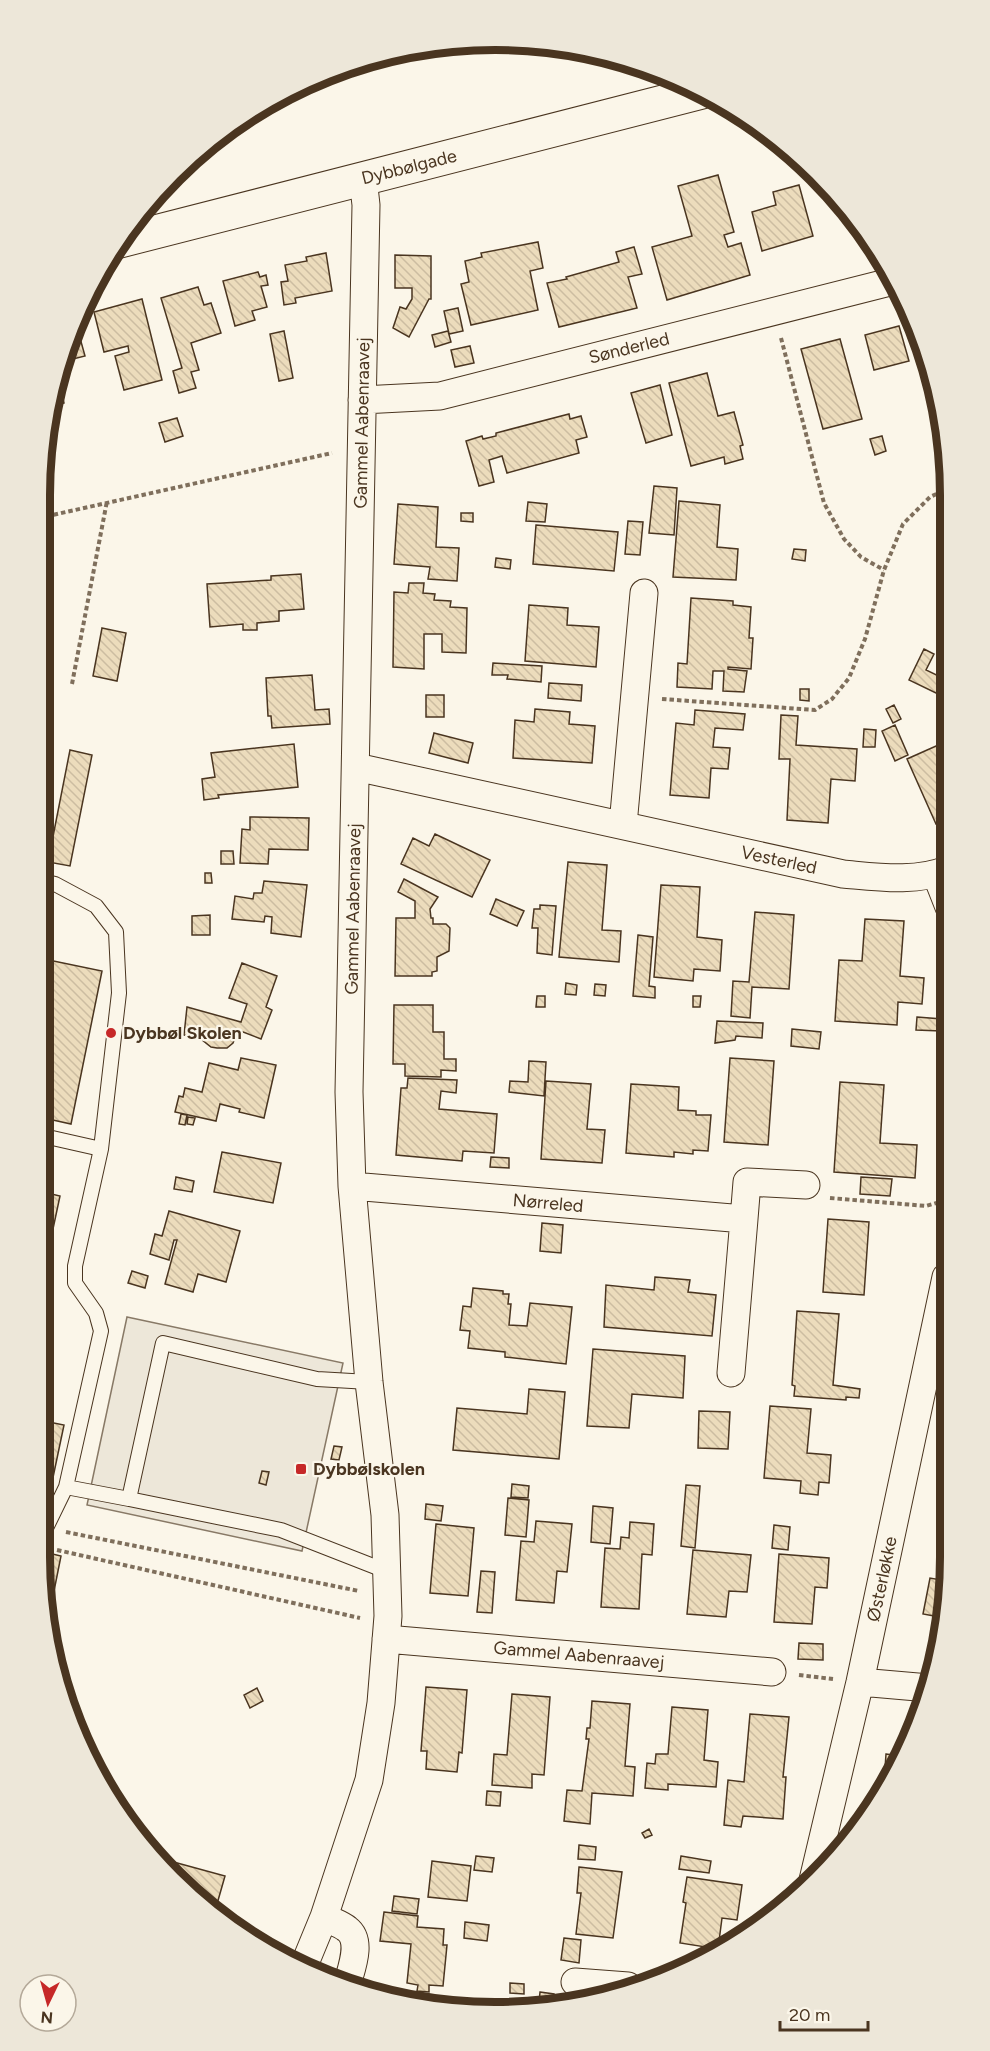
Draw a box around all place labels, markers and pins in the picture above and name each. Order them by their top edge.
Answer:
place label: Dybbøl Skolen [123,1022,242,1044]
marker: Dybbøl Skolen [104,1026,118,1040]
place label: Dybbølskolen [313,1458,425,1480]
marker: Dybbølskolen [294,1462,308,1476]

